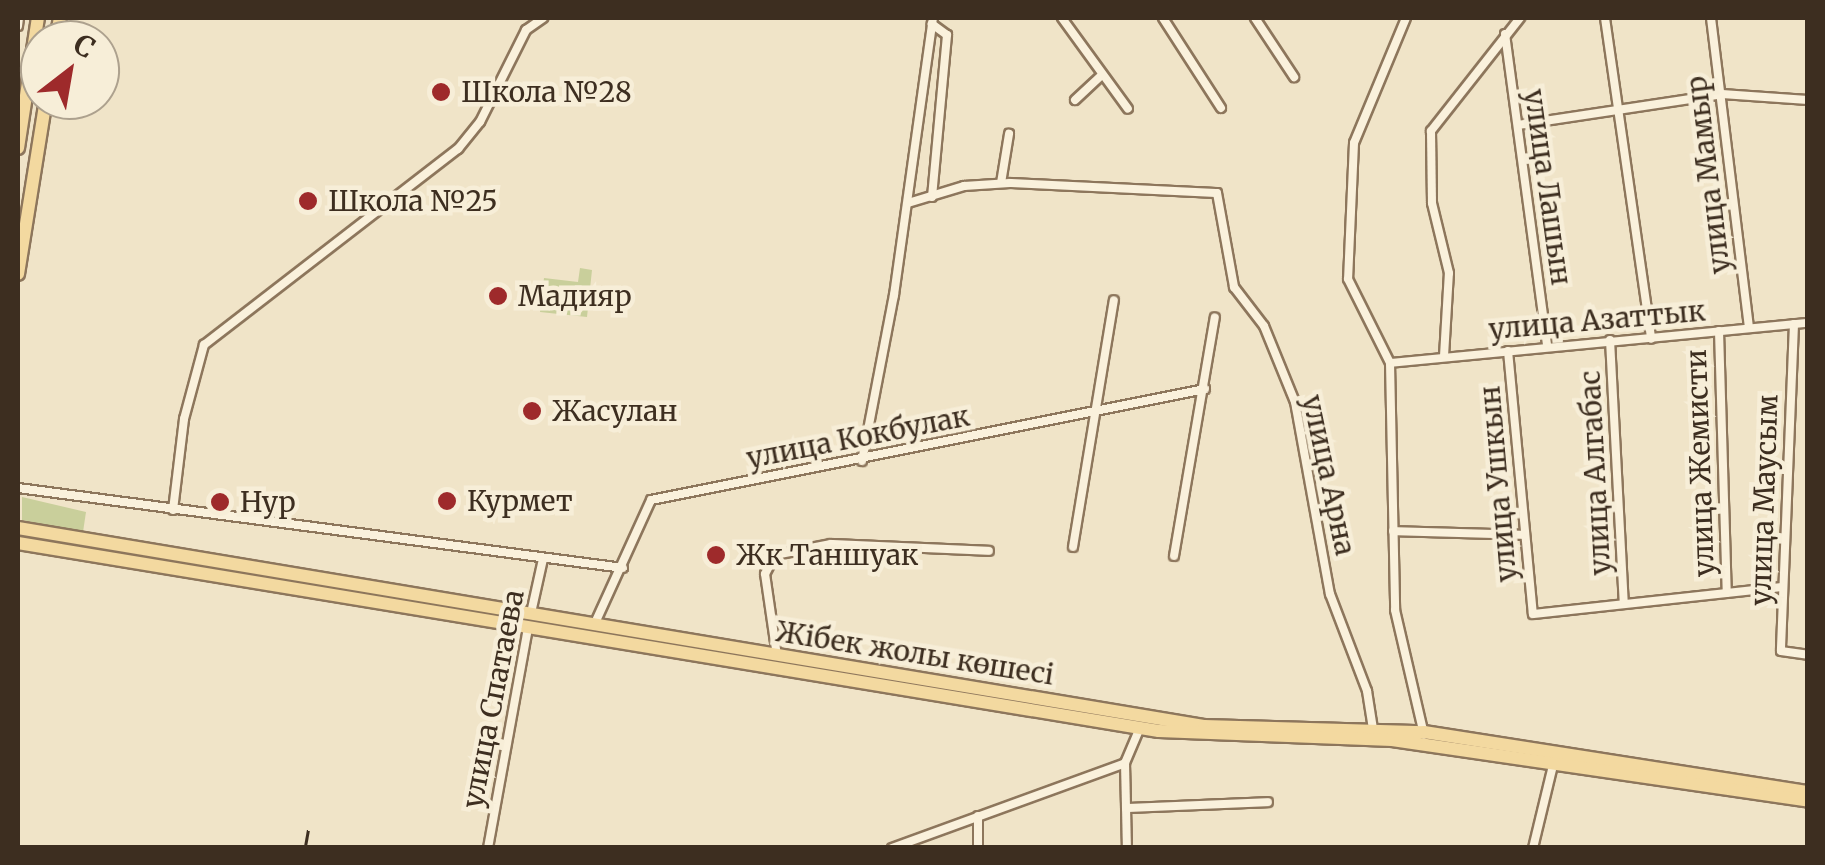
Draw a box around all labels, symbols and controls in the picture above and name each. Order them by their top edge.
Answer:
north arrow [20,20,120,120]
text: С [67,26,102,66]
street label: улица Мамыр [1679,74,1737,276]
place label: Школа №28 [461,75,632,109]
marker: Школа №28 [430,81,452,103]
street label: улица Лашын [1518,87,1578,287]
place label: Школа №25 [328,184,498,218]
marker: Школа №25 [297,190,319,212]
place label: Мадияр [518,279,632,313]
marker: Мадияр [487,285,509,307]
street label: улица Азаттык [1487,294,1707,346]
street label: улица Жемисти [1679,349,1721,577]
street label: улица Алгабас [1573,370,1617,576]
street label: улица Ушкын [1473,385,1523,583]
street label: улица Арна [1296,392,1362,558]
place label: Жасулан [552,394,678,428]
street label: улица Маусым [1744,394,1784,606]
street label: улица Кокбулак [744,399,972,475]
marker: Жасулан [521,400,543,422]
place label: Курмет [467,484,573,518]
place label: Нур [240,485,296,519]
marker: Курмет [436,490,458,512]
marker: Нур [209,491,231,513]
place label: Жк Таншуак [736,538,919,572]
marker: Жк Таншуак [705,544,727,566]
street label: улица Спатаева [455,587,531,811]
street label: Жібек жолы көшесі [774,614,1056,692]

